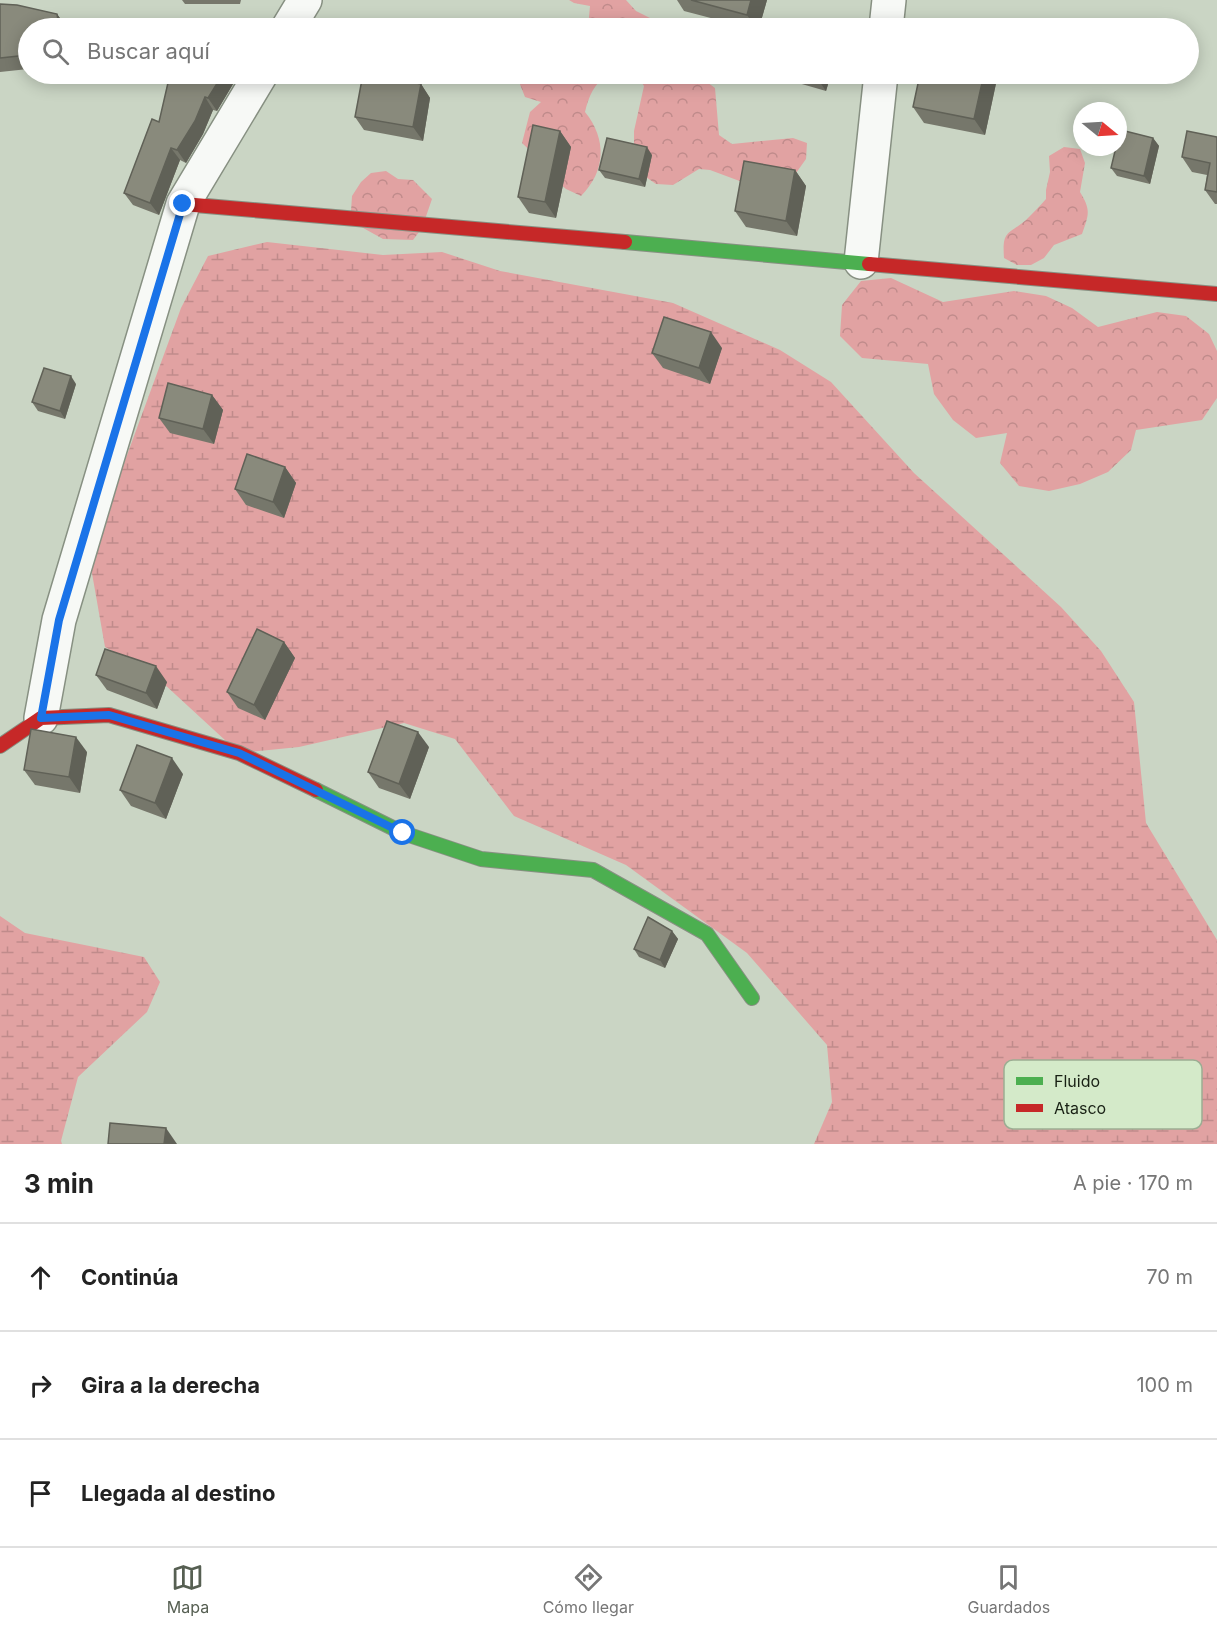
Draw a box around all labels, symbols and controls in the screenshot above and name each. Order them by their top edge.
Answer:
search box [18,18,1199,84]
icon: search [39,35,72,68]
text: Buscar aquí [87,38,210,64]
north arrow [1073,102,1127,156]
route end [169,190,195,216]
route start [389,819,415,845]
legend [1004,1060,1202,1129]
text: Fluido [1054,1071,1100,1091]
text: Atasco [1054,1098,1106,1118]
text: 3 min [24,1168,94,1199]
text: A pie · 170 m [1073,1171,1193,1195]
icon: ahead [24,1261,57,1294]
text: Continúa [81,1264,179,1290]
text: 70 m [1146,1265,1193,1289]
icon: right [24,1369,57,1402]
text: Gira a la derecha [81,1372,260,1398]
text: 100 m [1136,1373,1193,1397]
icon: arrive [24,1477,57,1510]
text: Llegada al destino [81,1480,275,1506]
tab: Mapa [167,1561,209,1617]
tab: Cómo llegar [543,1561,634,1617]
tab: Guardados [967,1561,1050,1617]

